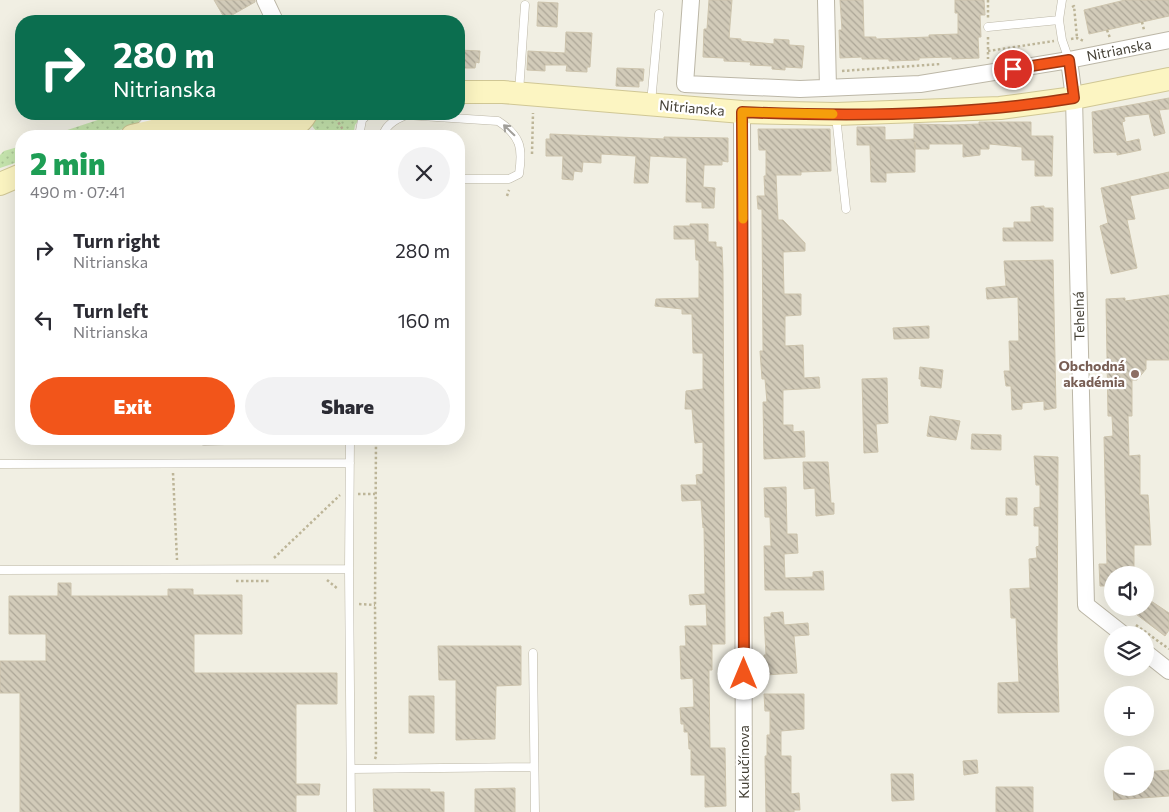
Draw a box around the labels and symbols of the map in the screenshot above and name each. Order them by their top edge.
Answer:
street label: Nitrianska [1085,35,1153,64]
pin [992,48,1034,90]
street label: Nitrianska [659,96,726,119]
one-way arrow [503,124,515,136]
street label: Tehelná [1070,291,1087,341]
place label: Obchodná akadémia [1058,357,1125,390]
marker: Obchodná akadémia [1129,368,1141,380]
position arrow [717,647,769,699]
street label: Kukučínova [735,725,752,799]

